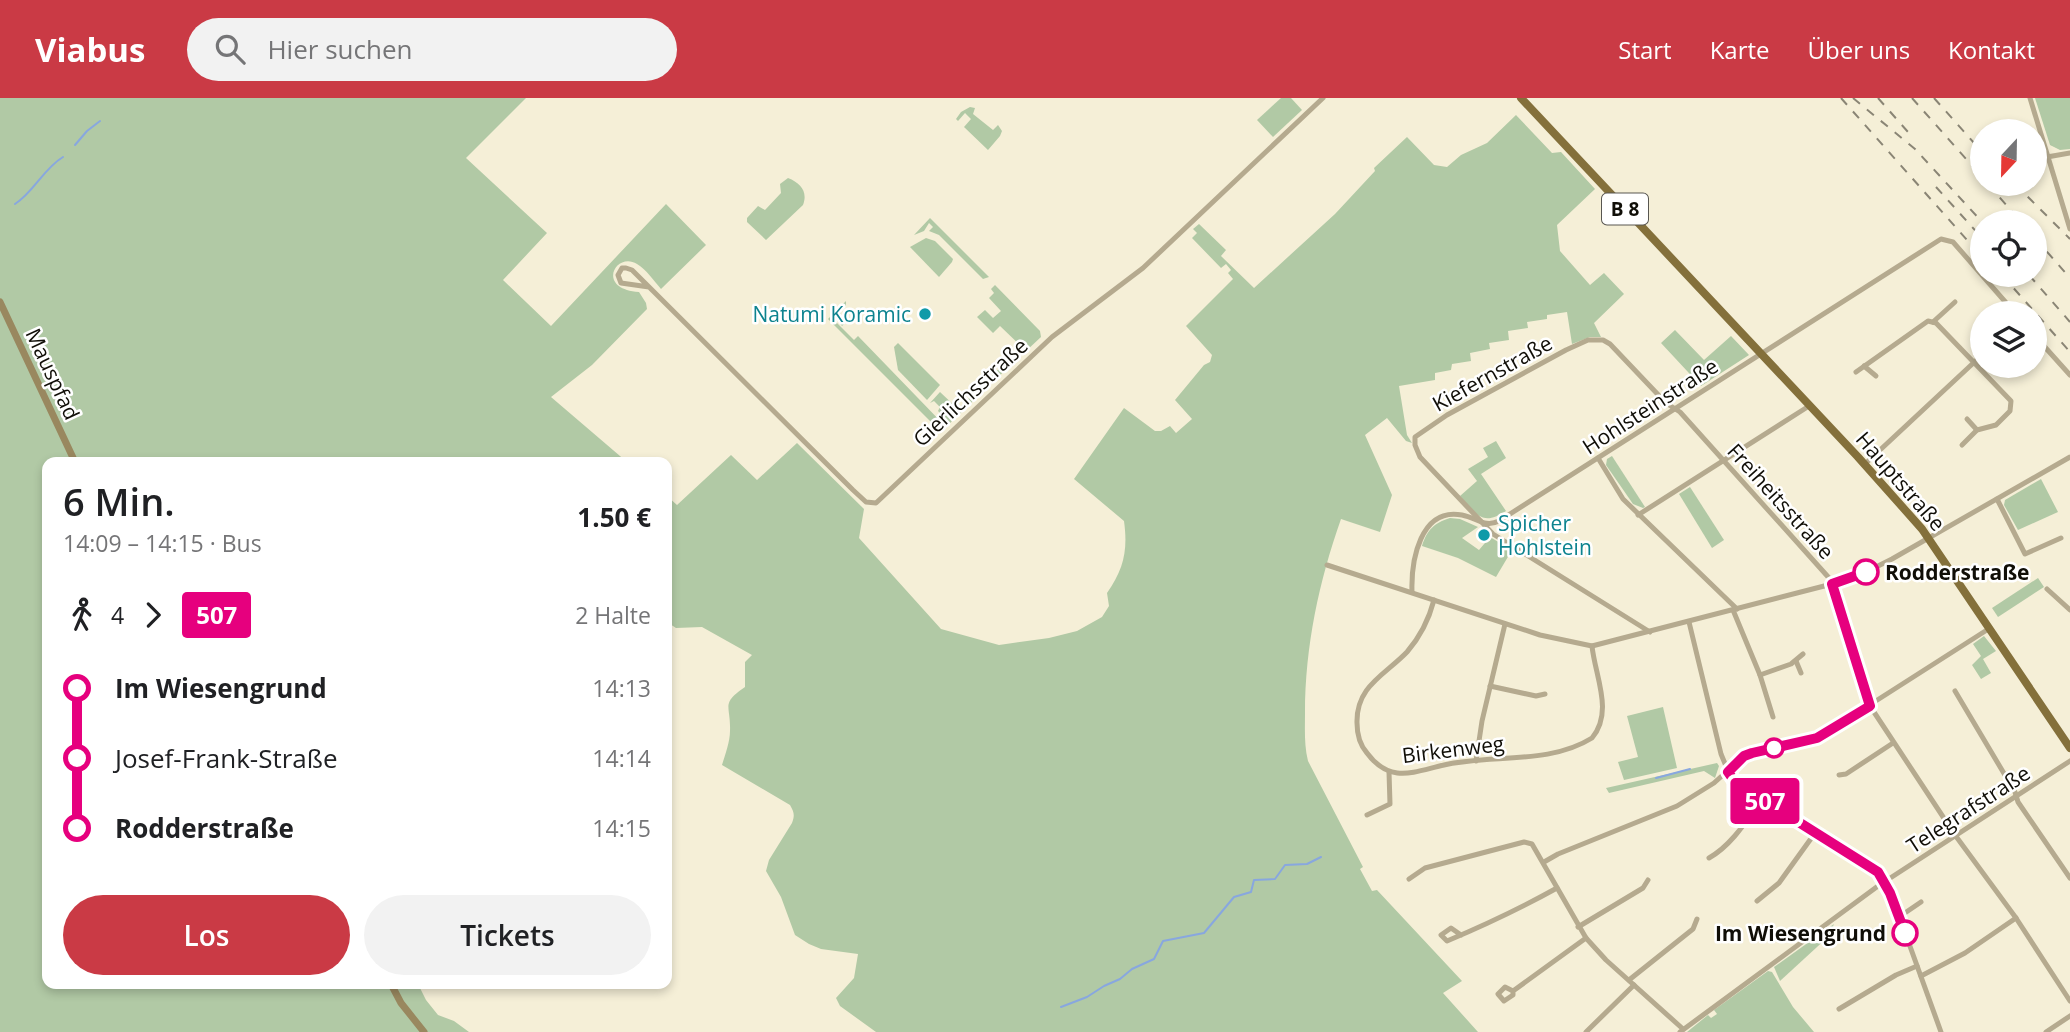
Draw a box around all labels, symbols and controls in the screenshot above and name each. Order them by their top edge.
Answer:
search box [187,18,677,81]
text: Viabus [35,27,145,72]
icon: search [211,30,249,68]
text: Hier suchen [267,31,412,67]
text: Start [1618,33,1672,66]
text: Karte [1710,33,1770,66]
text: Über uns [1808,33,1910,66]
text: Kontakt [1948,33,2035,66]
north arrow [1970,119,2048,196]
map controls [1970,119,2047,378]
road number: B 8 [1602,194,1648,225]
button: locate [1970,210,2047,287]
place label: Natumi Koramic [752,300,911,328]
button: layers [1970,301,2047,378]
marker: Natumi Koramic [917,306,933,322]
street label: Mauspfad [20,324,86,424]
street label: Kiefernstraße [1427,329,1557,417]
street label: Gierlichsstraße [907,332,1033,452]
street label: Hohlsteinstraße [1577,352,1723,460]
street label: Hauptstraße [1850,425,1952,537]
street label: Freiheitsstraße [1722,437,1840,565]
text: 6 Min. [63,475,175,527]
text: 1.50 € [577,499,651,535]
place label: Spicher Hohlstein [1498,509,1592,561]
text: 14:09 – 14:15 · Bus [63,527,262,559]
marker: Spicher Hohlstein [1476,527,1492,543]
place label: Rodderstraße [1885,558,2030,586]
marker: Rodderstraße [1853,559,1879,585]
icon: walk [63,596,101,634]
icon: forward [134,596,172,634]
text: 507 [196,598,237,631]
text: 4 [111,599,124,631]
text: 2 Halte [575,599,651,631]
text: Im Wiesengrund [115,670,327,706]
text: 14:13 [592,672,651,704]
street label: Birkenweg [1400,729,1506,769]
unlabelled marker [1764,738,1784,758]
text: Josef-Frank-Straße [115,740,338,776]
text: 14:14 [592,742,651,774]
street label: Telegrafstraße [1901,759,2035,859]
line badge: 507 [1725,778,1805,824]
text: 507 [1744,784,1786,817]
text: Rodderstraße [115,810,294,846]
text: 14:15 [592,812,651,844]
button: Los [63,895,350,975]
button: Tickets [364,895,651,975]
place label: Im Wiesengrund [1715,919,1886,947]
marker: Im Wiesengrund [1892,920,1918,946]

